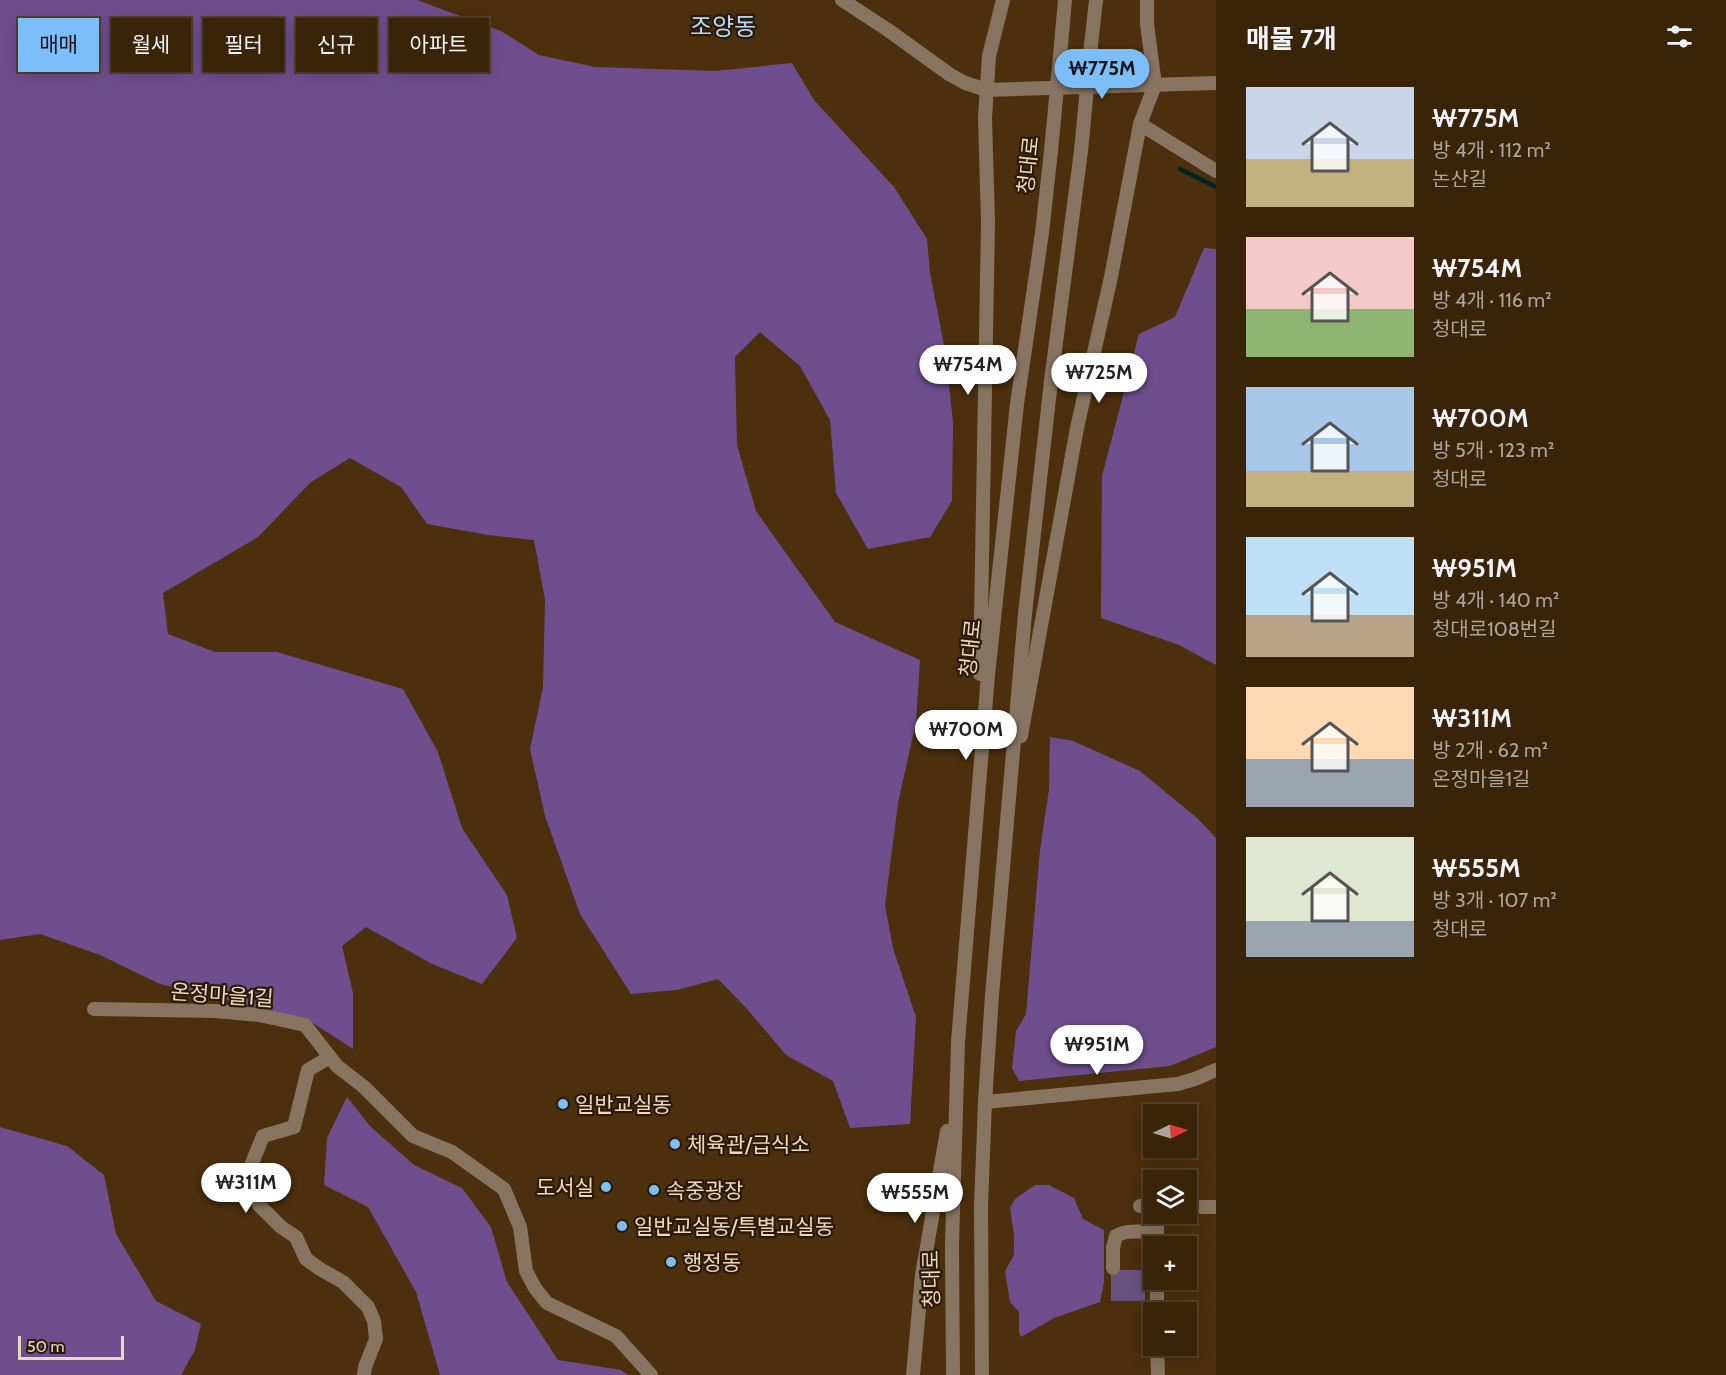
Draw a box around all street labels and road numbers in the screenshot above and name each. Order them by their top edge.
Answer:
street label: 청대로 [1013,135,1043,195]
street label: 청대로 [955,618,985,678]
street label: 온정마을1길 [170,979,274,1011]
street label: 청대로 [918,1250,944,1308]

